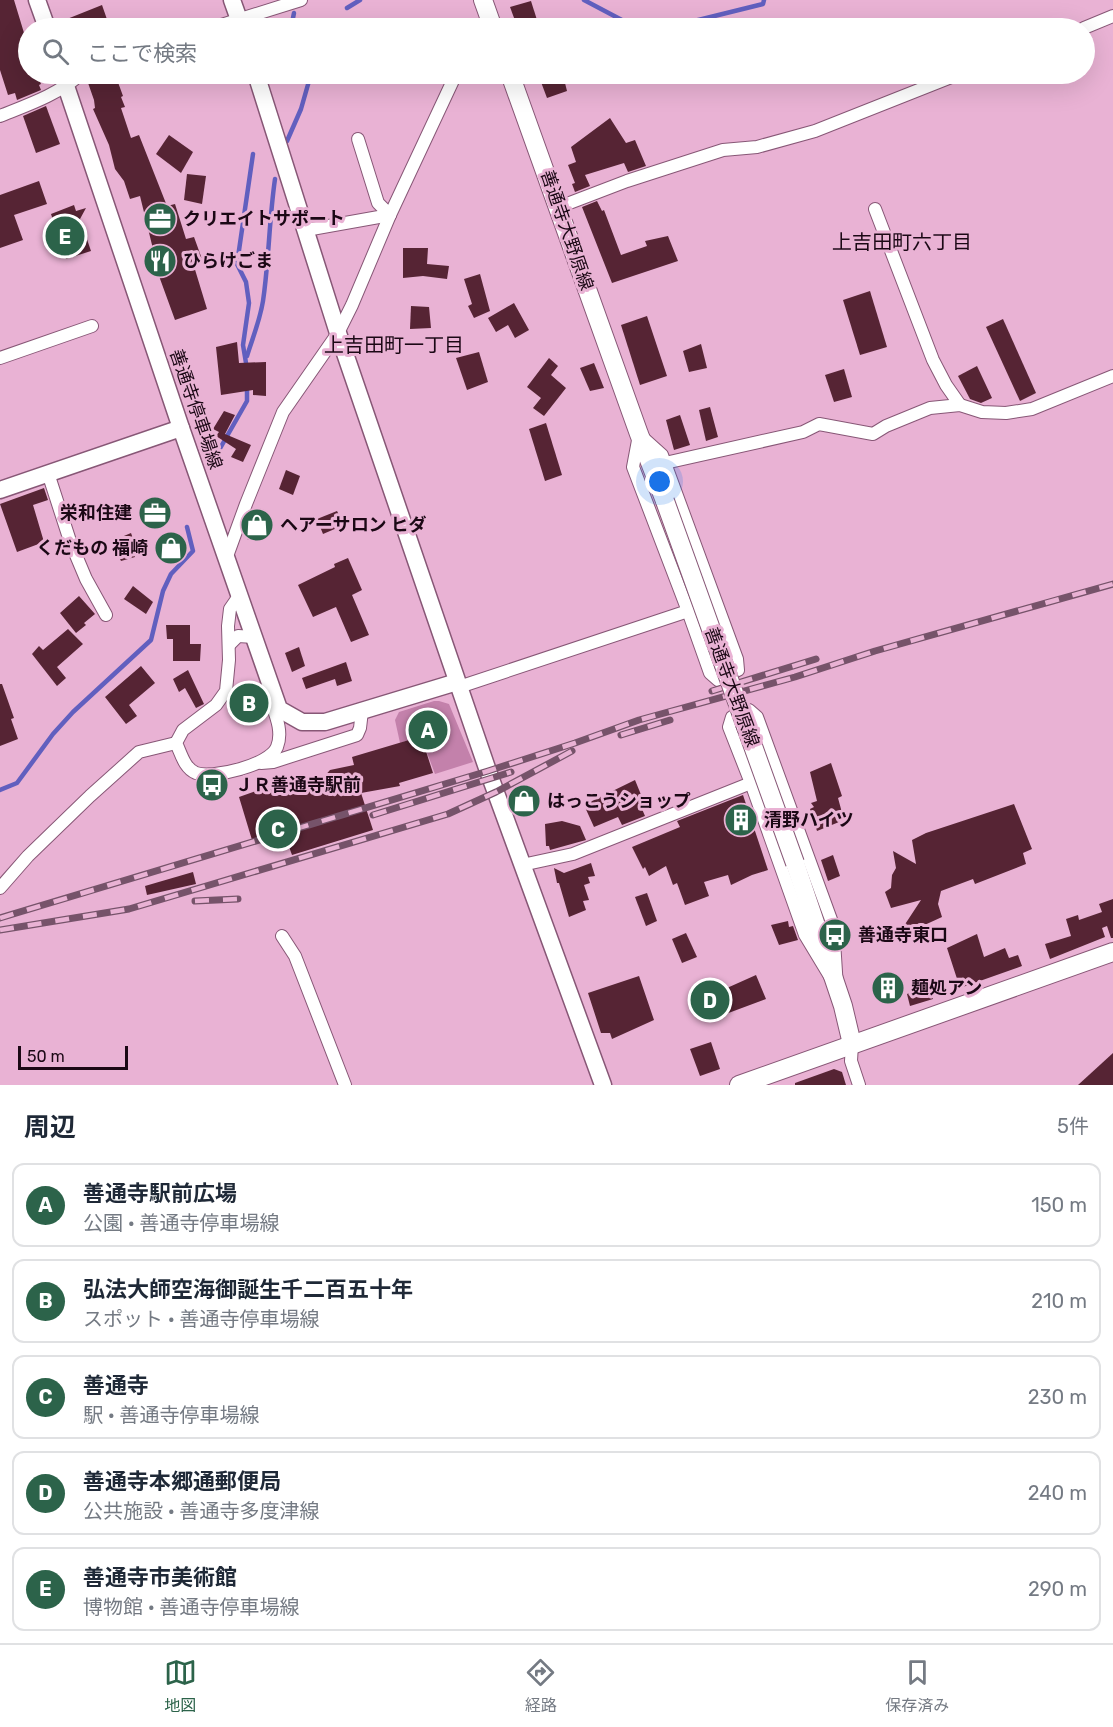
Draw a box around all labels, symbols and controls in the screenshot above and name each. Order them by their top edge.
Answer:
search box [18,18,1095,84]
icon: search [39,35,72,68]
text: ここで検索 [87,40,197,67]
street label: 善通寺大野原線 [536,167,598,293]
office icon: クリエイトサポート [142,201,178,237]
place label: クリエイトサポート [183,208,345,230]
pin: E [46,214,84,258]
district label: 上吉田町六丁目 [832,230,972,254]
restaurant icon: ひらけごま [142,243,178,279]
place label: ひらけごま [183,250,273,272]
district label: 上吉田町一丁目 [324,333,464,357]
street label: 善通寺停車場線 [165,346,227,472]
your location [645,467,674,496]
office icon: 栄和住建 [137,495,173,531]
place label: 栄和住建 [60,502,132,524]
shop icon: ヘアーサロン ヒダ [239,507,275,543]
place label: ヘアーサロン ヒダ [280,514,426,536]
shop icon: くだもの 福崎 [153,530,189,566]
place label: くだもの 福崎 [36,537,148,559]
street label: 善通寺大野原線 [700,624,764,750]
pin: B [230,680,268,726]
pin: A [408,708,448,752]
bus stop icon: ＪＲ善通寺駅前 [194,767,230,803]
place label: ＪＲ善通寺駅前 [235,774,361,796]
shop icon: はっこうショップ [506,783,542,819]
place label: はっこうショップ [547,790,691,812]
building icon: 清野ハイツ [723,802,759,838]
pin: C [258,806,298,852]
place label: 清野ハイツ [764,809,854,831]
bus stop icon: 善通寺東口 [817,917,853,953]
place label: 善通寺東口 [858,924,948,946]
building icon: 麺処アン [870,970,906,1006]
place label: 麺処アン [911,977,982,999]
pin: D [690,978,730,1022]
scale bar [18,1043,128,1070]
text: 50 m [27,1047,65,1066]
text: 周辺 [24,1112,76,1143]
text: 5件 [1057,1114,1089,1138]
text: 善通寺駅前広場 [83,1180,237,1207]
text: A [38,1193,53,1217]
text: 150 m [1031,1193,1087,1217]
text: 公園 · 善通寺停車場線 [83,1211,279,1235]
text: 弘法大師空海御誕生千二百五十年 [83,1276,413,1303]
text: B [38,1289,53,1313]
text: 210 m [1031,1289,1087,1313]
text: スポット · 善通寺停車場線 [83,1307,319,1331]
text: 善通寺 [83,1372,149,1399]
text: C [38,1385,53,1409]
text: 230 m [1028,1385,1087,1409]
text: 駅 · 善通寺停車場線 [83,1403,259,1427]
text: 善通寺本郷通郵便局 [83,1468,281,1495]
text: D [38,1481,53,1505]
text: 240 m [1028,1481,1087,1505]
text: 公共施設 · 善通寺多度津線 [83,1499,319,1523]
text: 善通寺市美術館 [83,1564,237,1591]
text: E [39,1577,52,1601]
text: 290 m [1028,1577,1087,1601]
text: 博物館 · 善通寺停車場線 [83,1595,299,1619]
tab: 地図 [164,1656,197,1716]
tab: 経路 [524,1656,557,1716]
tab: 保存済み [885,1656,949,1716]

